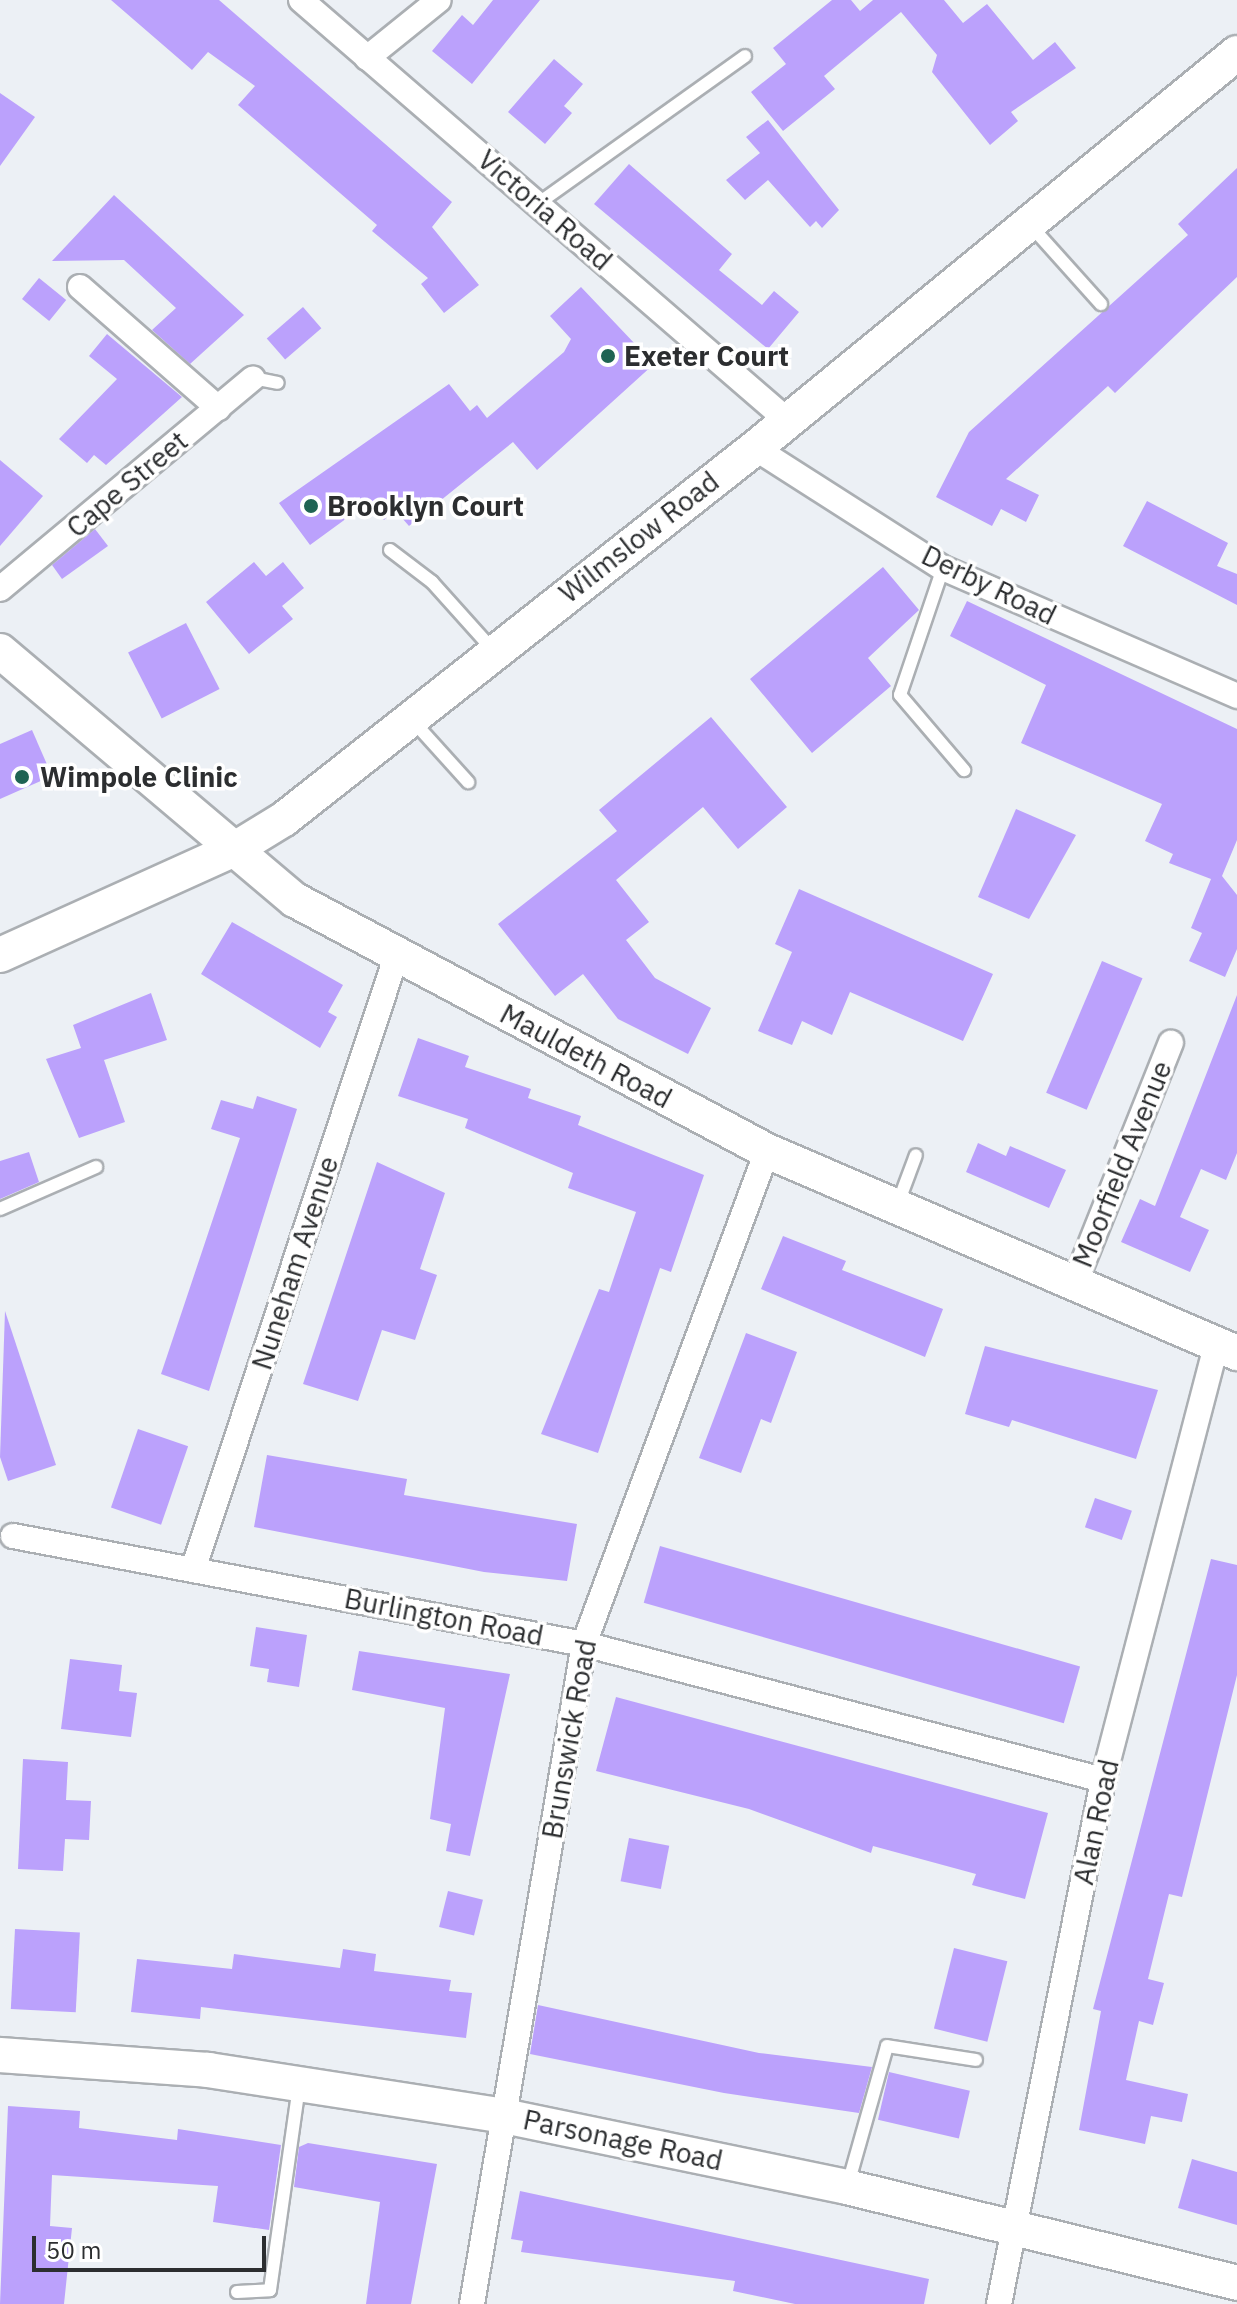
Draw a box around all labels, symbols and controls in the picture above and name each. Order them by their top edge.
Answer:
street label: Victoria Road [471,143,619,277]
place label: Exeter Court [624,339,789,373]
marker: Exeter Court [599,347,617,365]
street label: Cape Street [60,424,194,544]
street label: Wilmslow Road [553,464,725,610]
place label: Brooklyn Court [327,489,524,523]
marker: Brooklyn Court [302,497,320,515]
street label: Derby Road [916,538,1062,632]
place label: Wimpole Clinic [40,760,238,794]
marker: Wimpole Clinic [11,766,33,788]
street label: Mauldeth Road [494,997,678,1115]
street label: Moorfield Avenue [1065,1056,1179,1272]
street label: Nuneham Avenue [245,1152,345,1374]
street label: Burlington Road [342,1581,546,1653]
street label: Brunswick Road [535,1637,603,1841]
street label: Alan Road [1066,1756,1126,1888]
street label: Parsonage Road [520,2102,726,2178]
scale bar [36,2220,270,2270]
text: 50 m [46,2234,101,2266]

